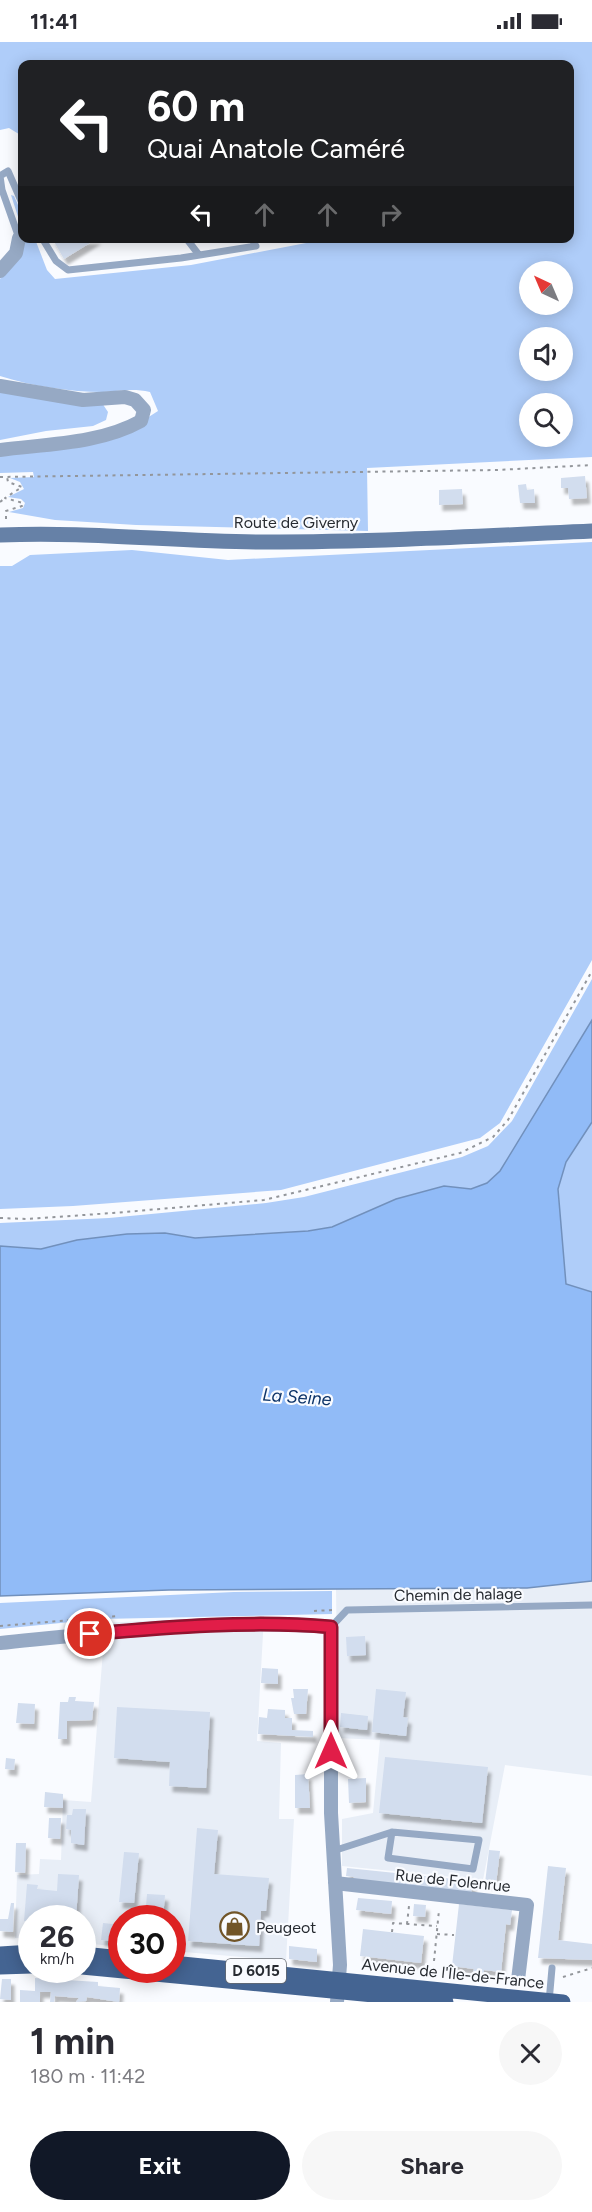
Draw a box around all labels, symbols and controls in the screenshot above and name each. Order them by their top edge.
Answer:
text: 11:41 [30,8,78,35]
text: 60 m [147,81,245,132]
icon: left [48,84,126,162]
text: Quai Anatole Caméré [147,132,405,165]
icon: left [185,198,218,231]
icon: ahead [248,198,281,231]
icon: ahead [311,198,344,231]
icon: right [374,198,407,231]
north arrow [519,261,573,315]
map controls [519,261,573,447]
button: sound [519,327,573,381]
button: search [519,393,573,447]
street label: Route de Giverny [234,513,359,532]
water label: La Seine [262,1384,333,1410]
street label: Chemin de halage [394,1584,523,1605]
pin [64,1608,115,1659]
icon: arrive [73,1617,106,1650]
position arrow [299,1719,363,1783]
street label: Rue de Folenrue [394,1865,512,1896]
speed limit sign: 30 [108,1905,186,1983]
shop icon: Peugeot [219,1911,251,1943]
text: 26 [40,1918,74,1955]
place label: Peugeot [256,1918,316,1937]
text: km/h [40,1950,74,1968]
street label: Avenue de l'Île-de-France [361,1954,545,1993]
road number: D 6015 [226,1959,286,1983]
text: 1 min [30,2020,115,2063]
button: close [499,2022,562,2085]
text: 180 m · 11:42 [30,2064,145,2088]
button: Exit [30,2131,290,2200]
button: Share [302,2131,562,2200]

